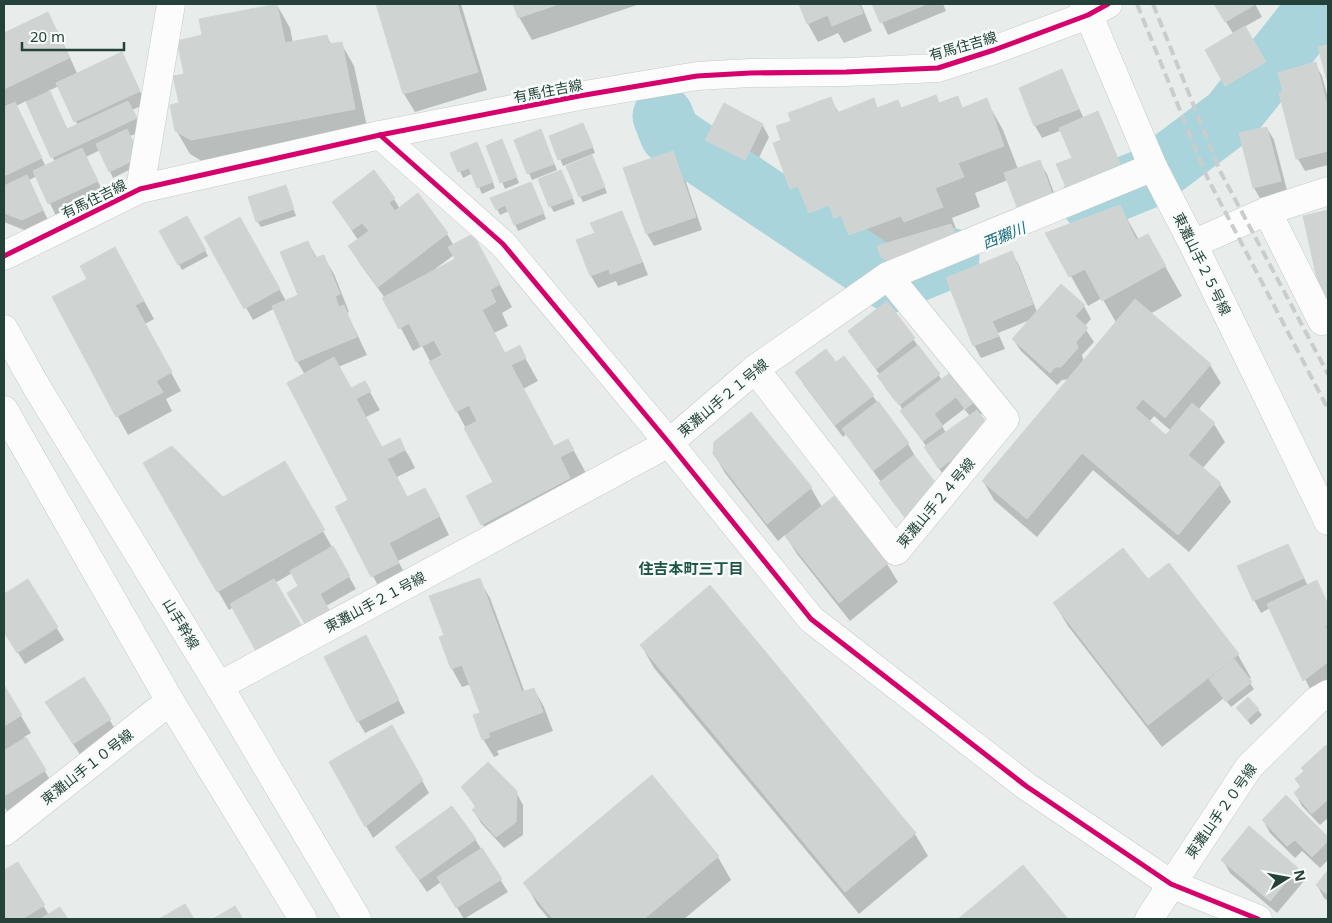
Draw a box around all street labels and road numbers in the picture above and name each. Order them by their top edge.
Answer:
street label: 有馬住吉線 [927,27,999,64]
street label: 有馬住吉線 [512,75,584,107]
street label: 有馬住吉線 [58,175,129,222]
street label: 東灘山手２５号線 [1169,209,1236,318]
street label: 東灘山手２１号線 [674,354,772,441]
street label: 東灘山手２４号線 [892,454,979,552]
street label: 東灘山手２１号線 [321,567,429,636]
street label: 山手幹線 [159,595,204,653]
street label: 東灘山手１０号線 [37,725,137,809]
street label: 東灘山手２０号線 [1181,759,1260,862]

